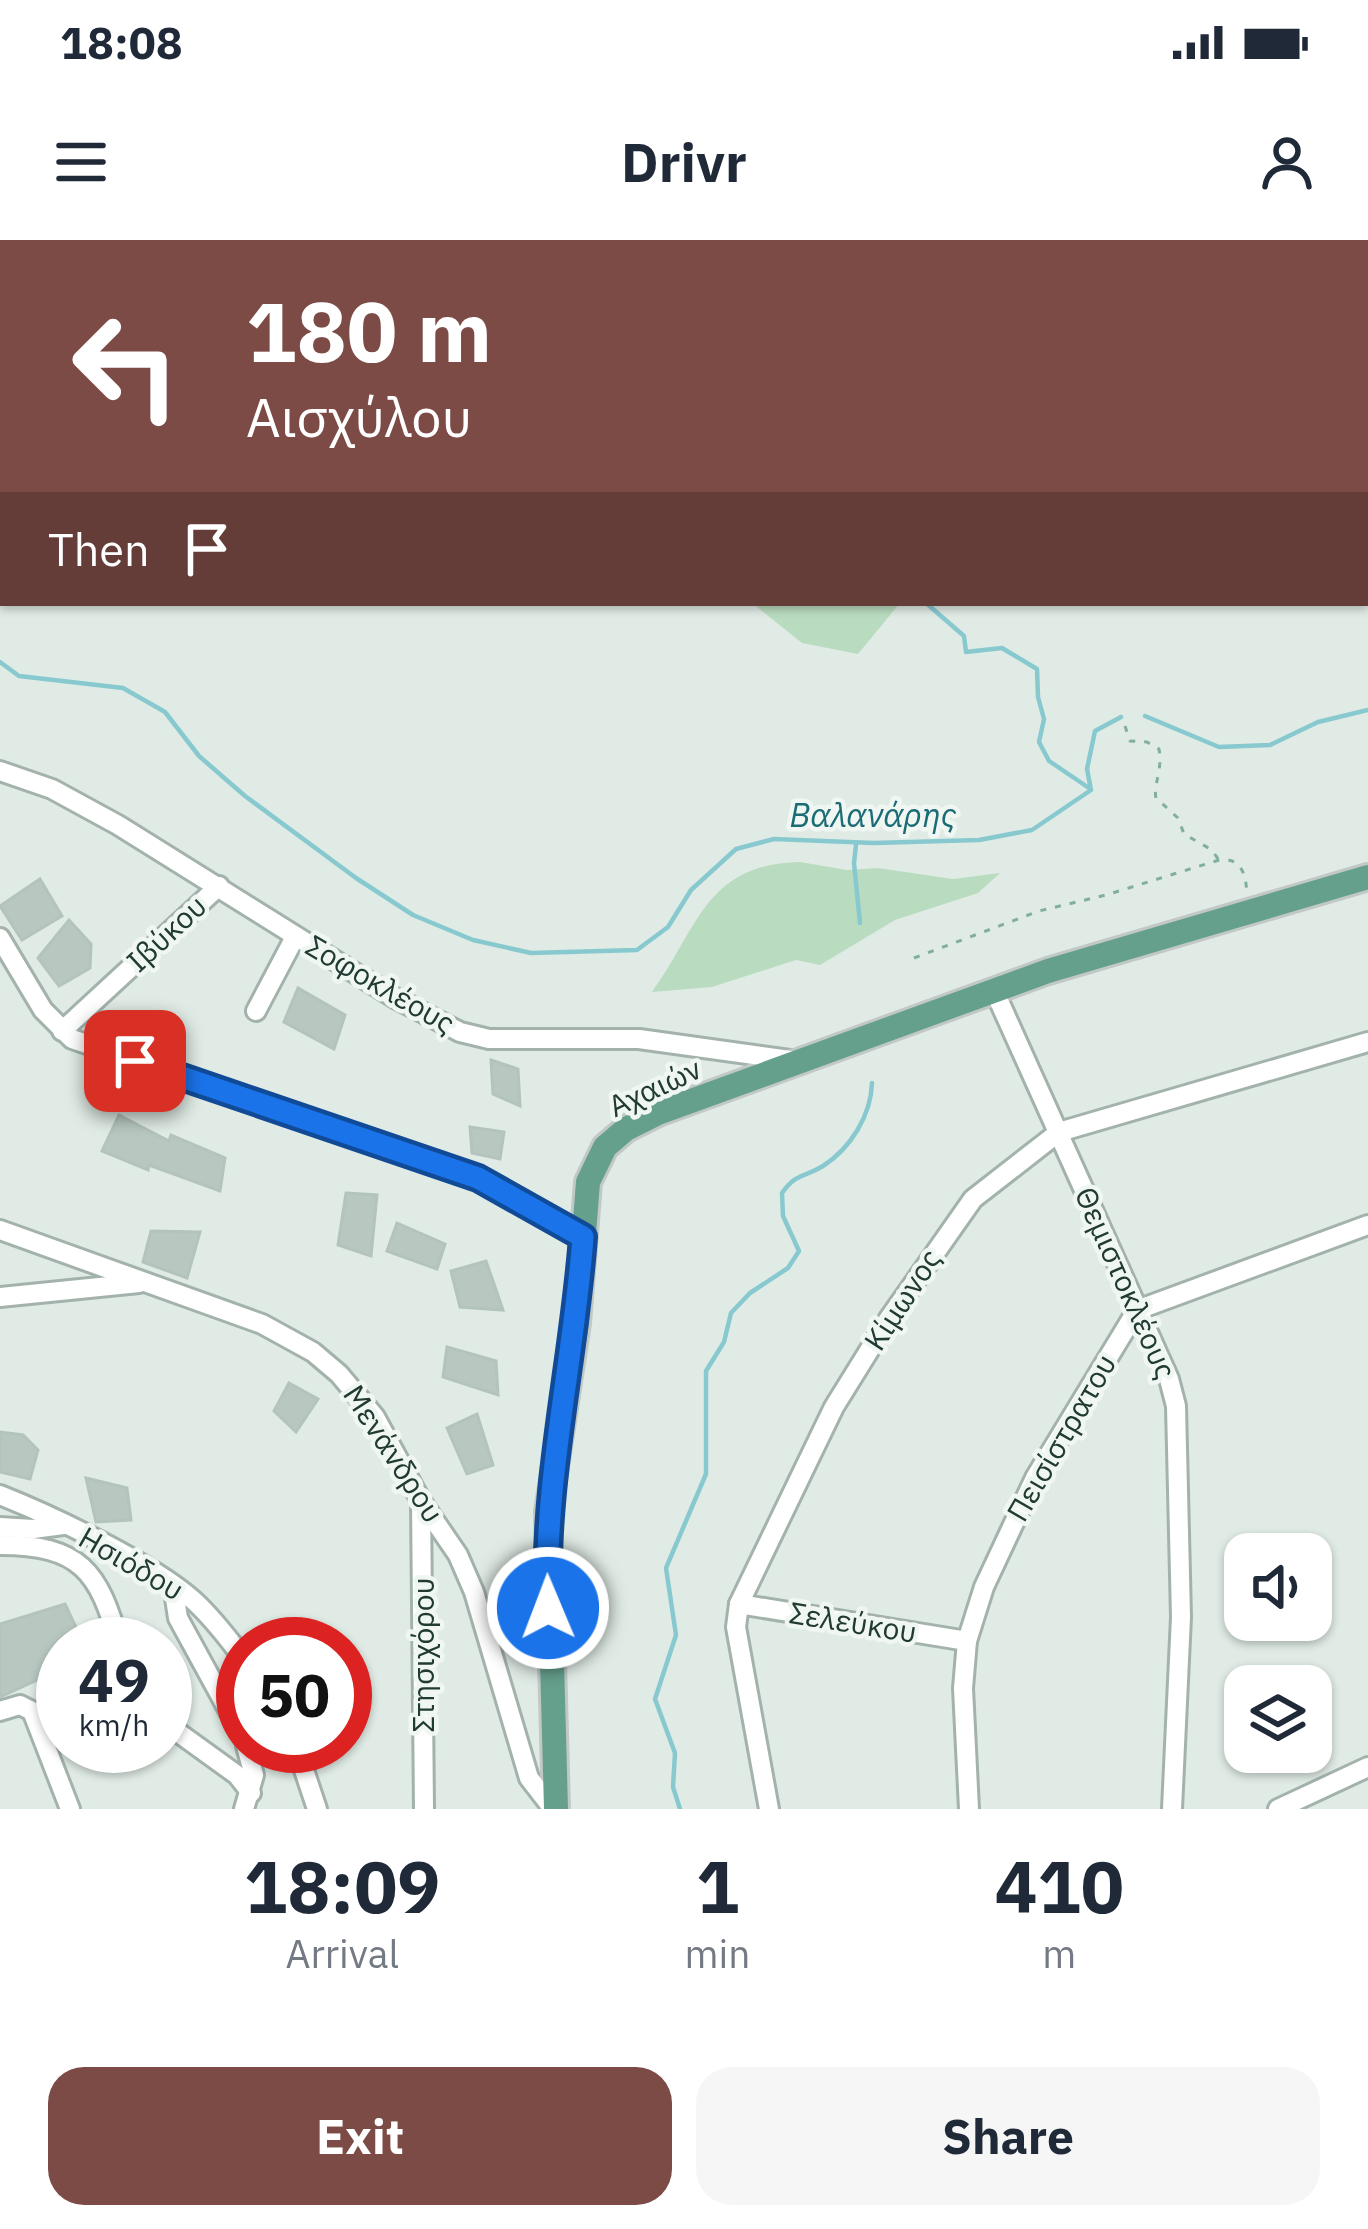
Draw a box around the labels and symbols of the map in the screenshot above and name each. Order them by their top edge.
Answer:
water label: Βαλανάρης [789,793,957,836]
street label: Ιβύκου [118,886,214,980]
street label: Σοφοκλέους [299,925,462,1042]
pin [84,1010,186,1112]
street label: Αχαιών [602,1048,707,1125]
street label: Θεμιστοκλέους [1067,1180,1186,1384]
street label: Κίμωνος [855,1241,949,1357]
street label: Πεισίστρατου [997,1347,1124,1528]
street label: Μενάνδρου [335,1377,453,1530]
street label: Ησιόδου [72,1517,191,1608]
position arrow [485,1545,611,1671]
street label: Στησιχόρου [403,1577,442,1733]
street label: Σελεύκου [787,1592,920,1651]
speed limit sign: 50 [216,1617,372,1773]

